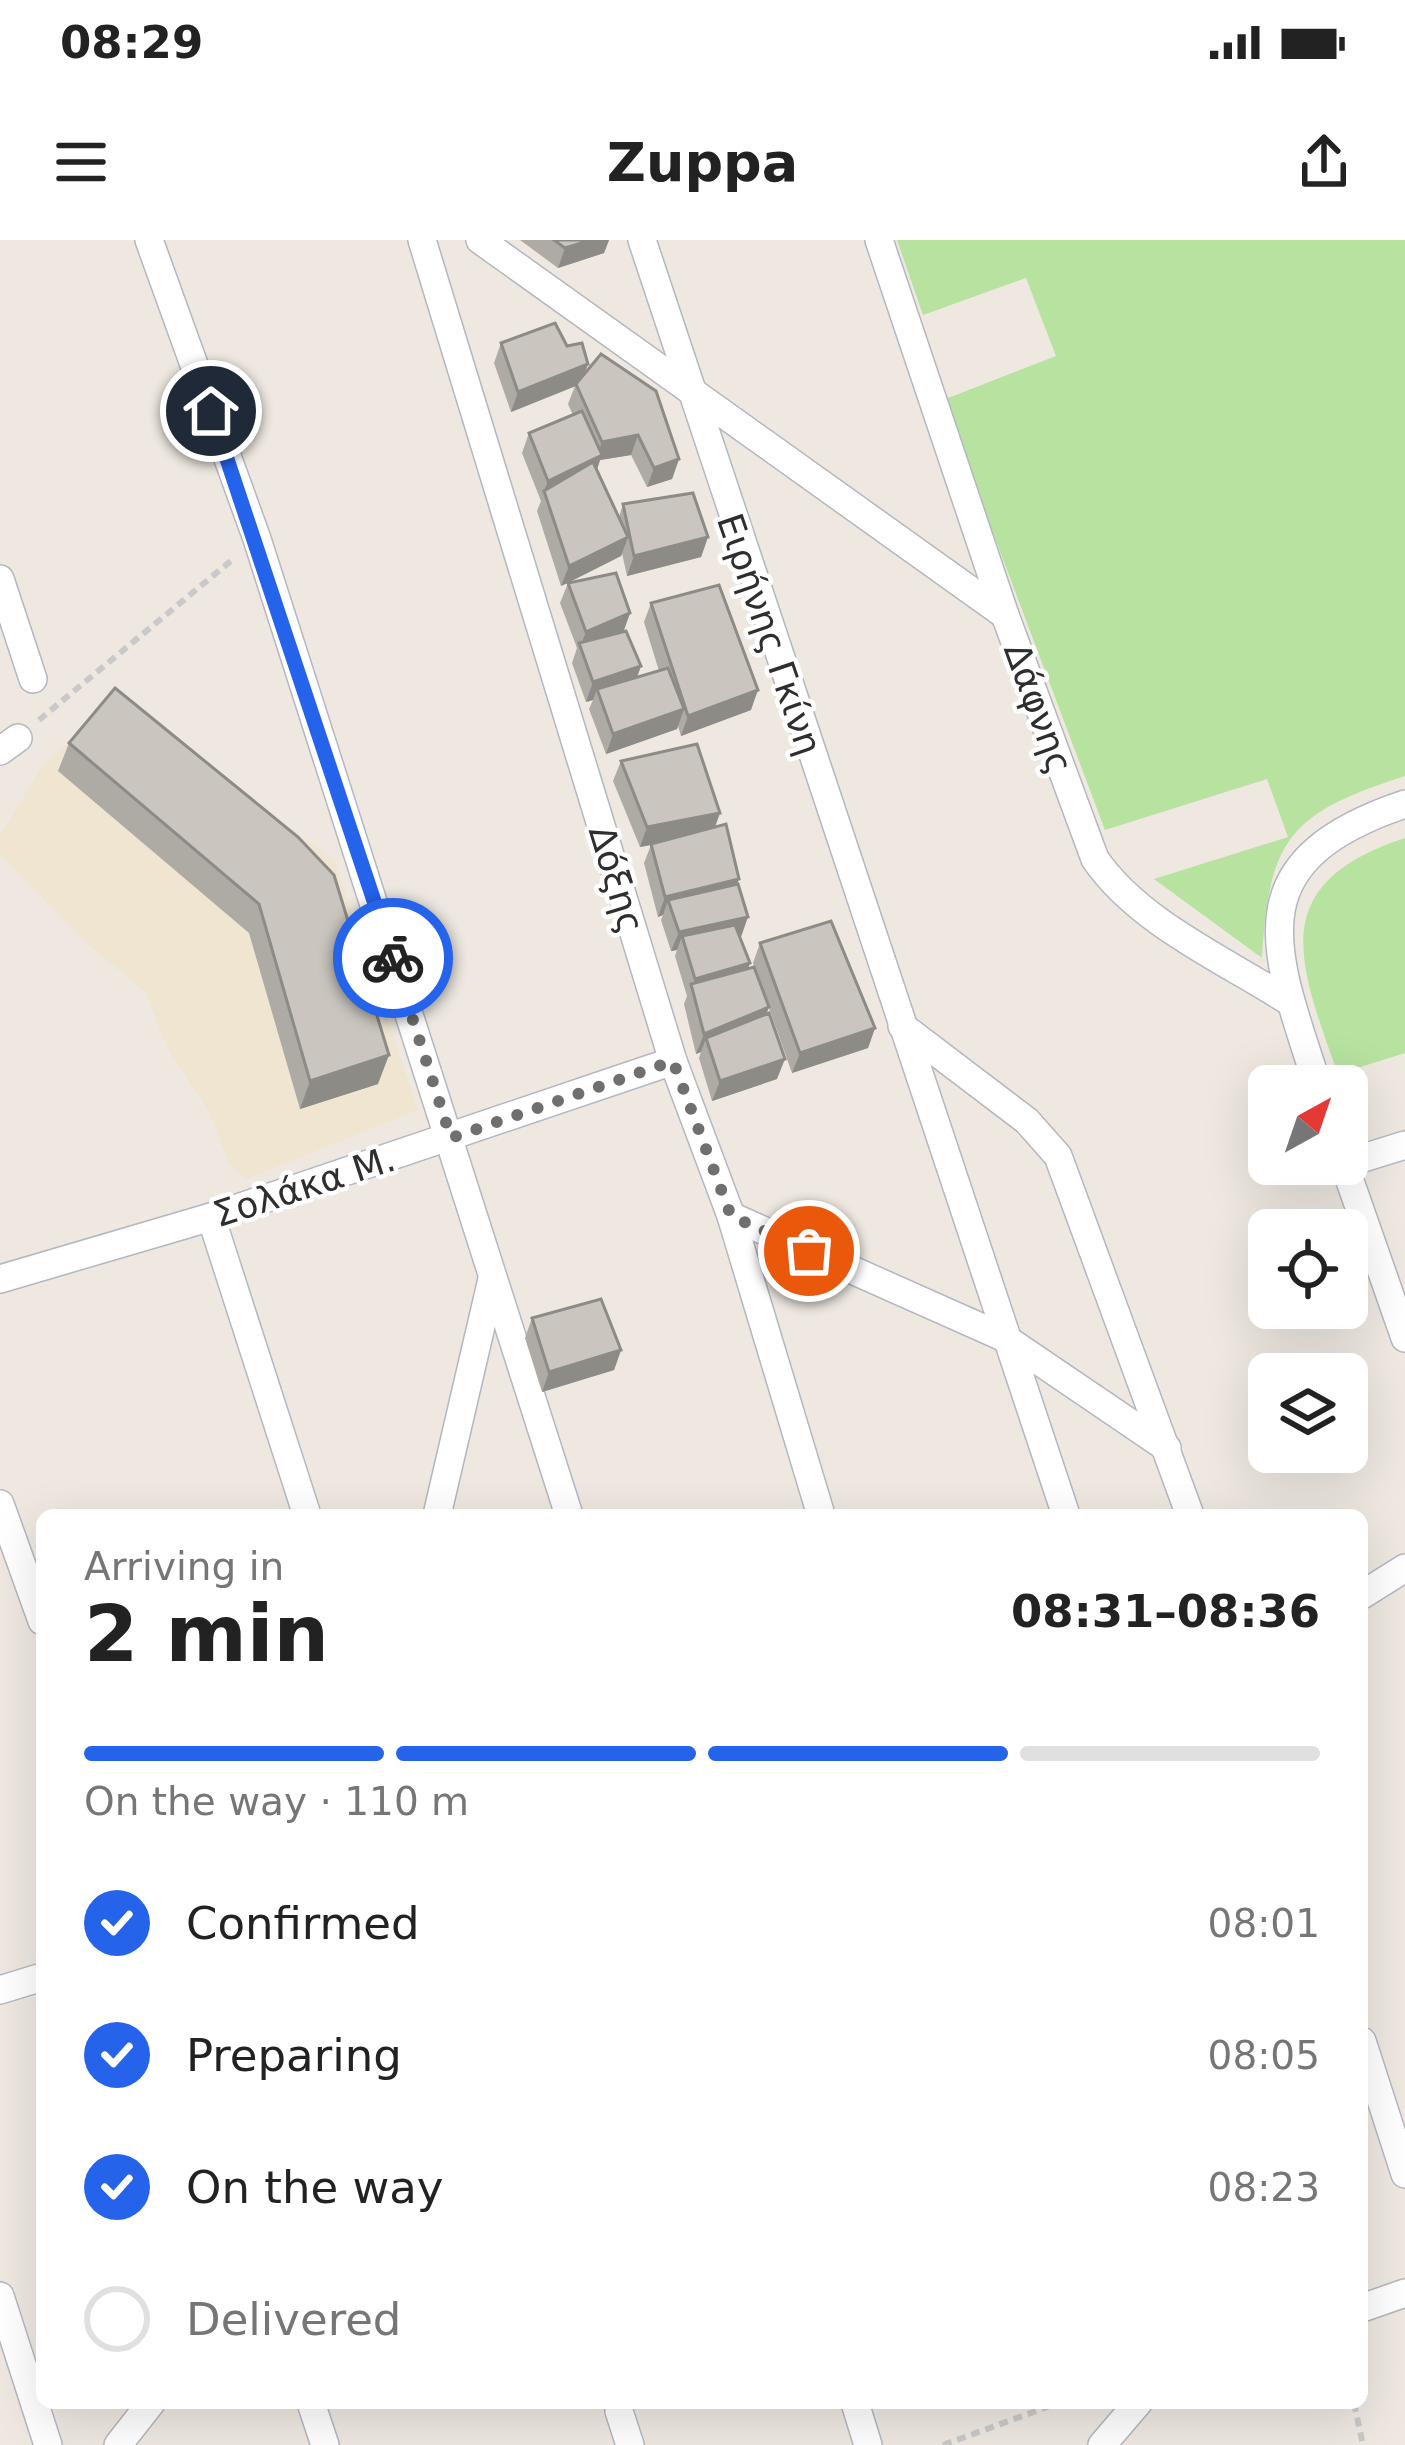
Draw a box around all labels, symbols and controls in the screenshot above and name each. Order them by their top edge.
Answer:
text: 08:29 [60,16,203,69]
icon: menu [48,129,114,195]
icon: share [1291,129,1357,195]
text: Zuppa [607,131,798,194]
pin [160,360,262,462]
icon: home [178,378,244,444]
street label: Ειρήνης Γκίνη [709,508,830,760]
street label: Δάφνης [996,637,1081,779]
street label: Δόξης [581,820,652,938]
courier [333,898,453,1018]
icon: bike [360,925,426,991]
north arrow [1248,1065,1368,1185]
map controls [1248,1065,1368,1473]
street label: Σολάκα Μ. [208,1138,400,1235]
pin [758,1200,860,1302]
button: locate [1248,1209,1368,1329]
icon: bag [776,1218,842,1284]
button: layers [1248,1353,1368,1473]
text: Arriving in [84,1544,284,1589]
text: 08:31–08:36 [1011,1585,1320,1638]
text: 2 min [84,1589,329,1679]
text: On the way · 110 m [84,1779,469,1824]
icon: check [84,1890,150,1956]
text: Confirmed [186,1897,420,1950]
text: 08:01 [1208,1901,1320,1946]
icon: check [84,2022,150,2088]
text: Preparing [186,2029,402,2082]
text: 08:05 [1208,2033,1320,2078]
icon: check [84,2154,150,2220]
text: On the way [186,2161,443,2214]
text: 08:23 [1208,2165,1320,2210]
text: Delivered [186,2293,401,2346]

